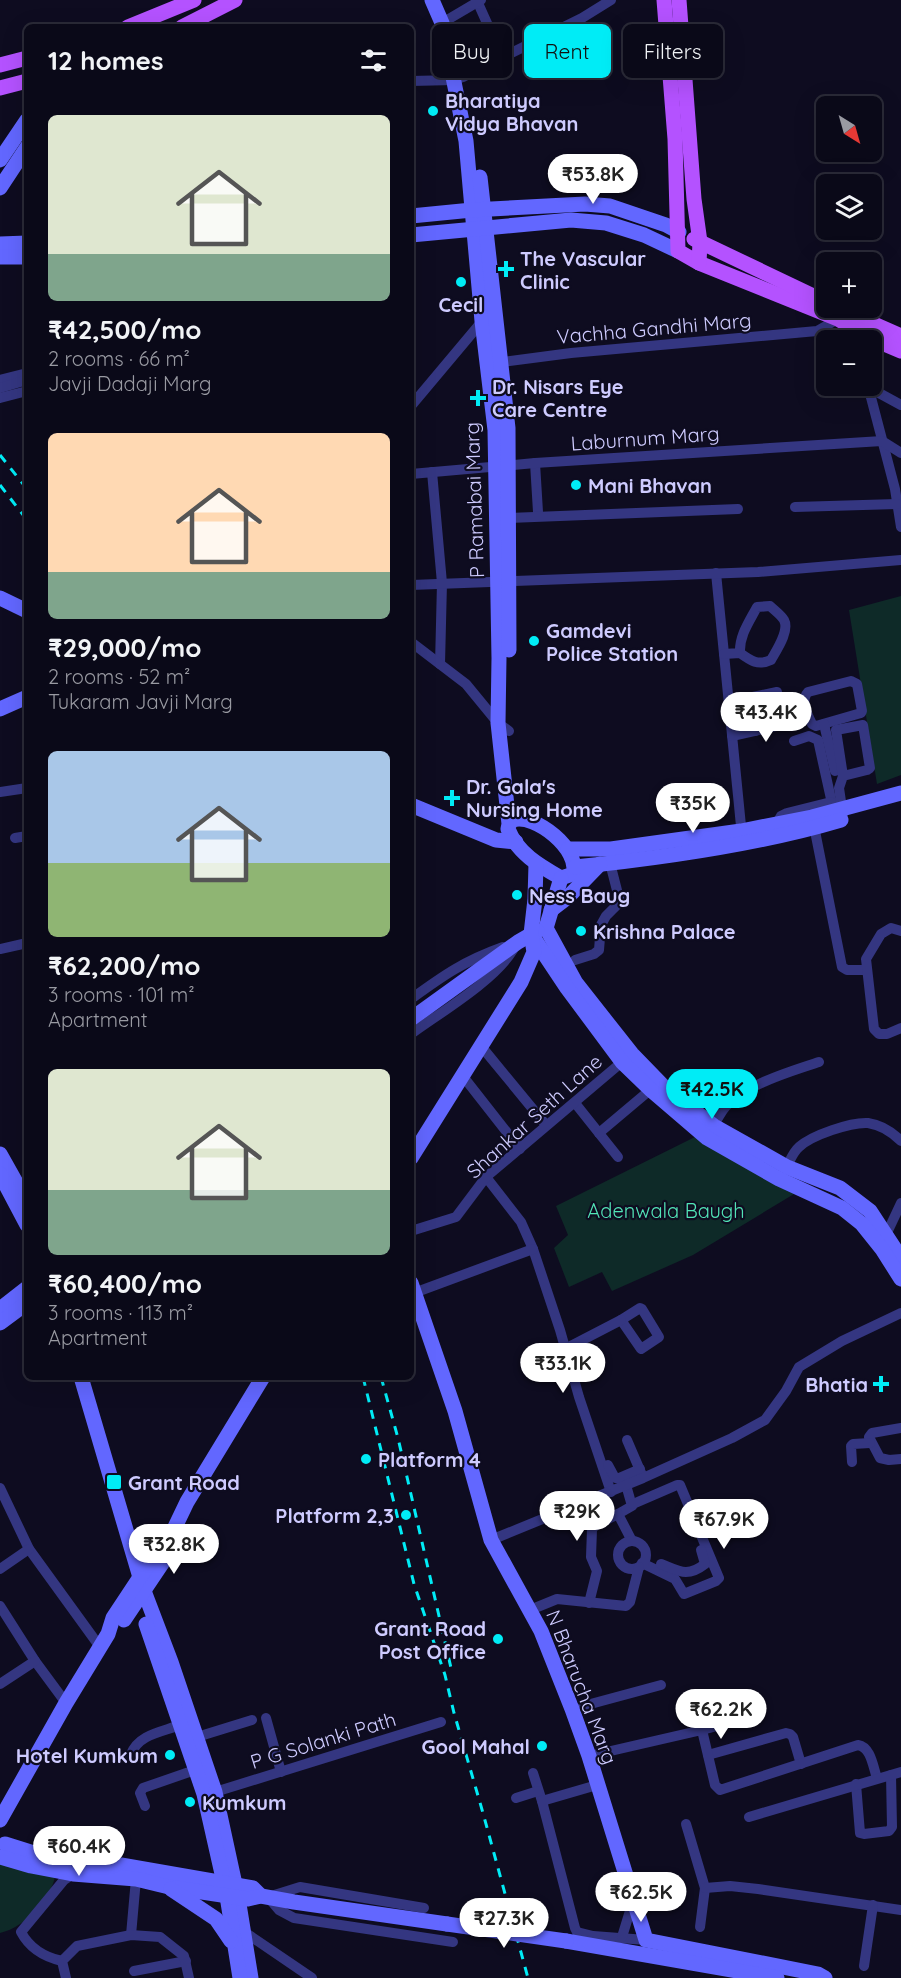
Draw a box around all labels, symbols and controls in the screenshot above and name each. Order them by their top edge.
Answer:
chip: Buy [432,24,512,78]
chip: Rent [524,24,611,78]
chip: Filters [623,24,723,78]
text: 12 homes [48,44,164,77]
icon: filters [357,44,390,77]
place label: Bharatiya Vidya Bhavan [445,88,579,136]
north arrow [816,96,882,162]
map controls [816,96,882,396]
marker: Bharatiya Vidya Bhavan [426,104,440,118]
icon: home [165,154,273,262]
pin: ₹53.8K [544,154,642,205]
text: ₹53.8K [562,161,624,186]
button: layers [816,174,882,240]
place label: The Vascular Clinic [520,246,646,294]
button: + [816,252,882,318]
marker: The Vascular Clinic [497,260,515,278]
marker: Cecil [454,275,468,289]
place label: Cecil [439,292,483,317]
street label: Vachha Gandhi Marg [556,307,752,349]
text: ₹42,500/mo [48,313,201,346]
button: − [816,330,882,396]
text: 2 rooms · 66 m² [48,346,190,371]
text: Javji Dadaji Marg [48,371,211,396]
place label: Dr. Nisars Eye Care Centre [492,374,624,422]
marker: Dr. Nisars Eye Care Centre [469,389,487,407]
street label: Laburnum Marg [570,420,720,456]
street label: P Ramabai Marg [459,422,489,578]
icon: home [165,472,273,580]
place label: Mani Bhavan [588,473,712,498]
marker: Mani Bhavan [569,478,583,492]
place label: Gamdevi Police Station [546,618,678,666]
text: ₹29,000/mo [48,631,201,664]
marker: Gamdevi Police Station [527,634,541,648]
text: 2 rooms · 52 m² [48,664,190,689]
text: Tukaram Javji Marg [48,689,233,714]
pin: ₹43.4K [717,692,815,743]
text: ₹43.4K [735,699,797,724]
place label: Dr. Gala's Nursing Home [466,774,603,822]
pin: ₹35K [657,783,729,834]
marker: Dr. Gala's Nursing Home [443,789,461,807]
icon: home [165,790,273,898]
text: ₹35K [670,790,716,815]
place label: Ness Baug [529,883,630,908]
marker: Ness Baug [510,888,524,902]
place label: Krishna Palace [593,919,735,944]
marker: Krishna Palace [574,924,588,938]
text: ₹62,200/mo [48,949,200,982]
text: 3 rooms · 101 m² [48,982,195,1007]
text: Apartment [48,1007,148,1032]
street label: Shankar Seth Lane [461,1049,607,1183]
pin: ₹42.5K [663,1069,761,1120]
text: ₹42.5K [680,1076,744,1101]
icon: home [165,1108,273,1216]
park label: Adenwala Baugh [587,1198,745,1223]
text: ₹60,400/mo [48,1267,202,1300]
text: 3 rooms · 113 m² [48,1300,193,1325]
text: Apartment [48,1325,148,1350]
pin: ₹33.1K [514,1343,612,1394]
text: ₹33.1K [534,1350,592,1375]
place label: Bhatia [805,1372,868,1397]
marker: Bhatia [872,1375,890,1393]
place label: Platform 4 [378,1447,481,1472]
marker: Platform 4 [359,1452,373,1466]
place label: Grant Road [128,1470,240,1495]
marker: Grant Road [105,1473,123,1491]
pin: ₹29K [541,1491,613,1542]
text: ₹29K [554,1498,600,1523]
pin: ₹67.9K [675,1499,773,1550]
place label: Platform 2,3 [275,1503,394,1528]
text: ₹67.9K [693,1506,755,1531]
marker: Platform 2,3 [399,1508,413,1522]
pin: ₹32.8K [125,1524,223,1575]
text: ₹32.8K [143,1531,205,1556]
street label: N Bharucha Marg [541,1606,623,1768]
place label: Grant Road Post Office [374,1616,486,1664]
marker: Grant Road Post Office [491,1632,505,1646]
pin: ₹62.2K [672,1689,770,1740]
text: ₹62.2K [690,1696,752,1721]
street label: P G Solanki Path [247,1706,399,1774]
place label: Gool Mahal [422,1734,530,1759]
marker: Gool Mahal [535,1739,549,1753]
place label: Hotel Kumkum [16,1743,158,1768]
marker: Hotel Kumkum [163,1748,177,1762]
place label: Kumkum [202,1790,287,1815]
marker: Kumkum [183,1795,197,1809]
pin: ₹60.4K [30,1826,128,1877]
text: ₹60.4K [47,1833,111,1858]
pin: ₹62.5K [592,1872,690,1923]
text: ₹62.5K [609,1879,673,1904]
pin: ₹27.3K [455,1898,553,1949]
text: ₹27.3K [474,1905,534,1930]

